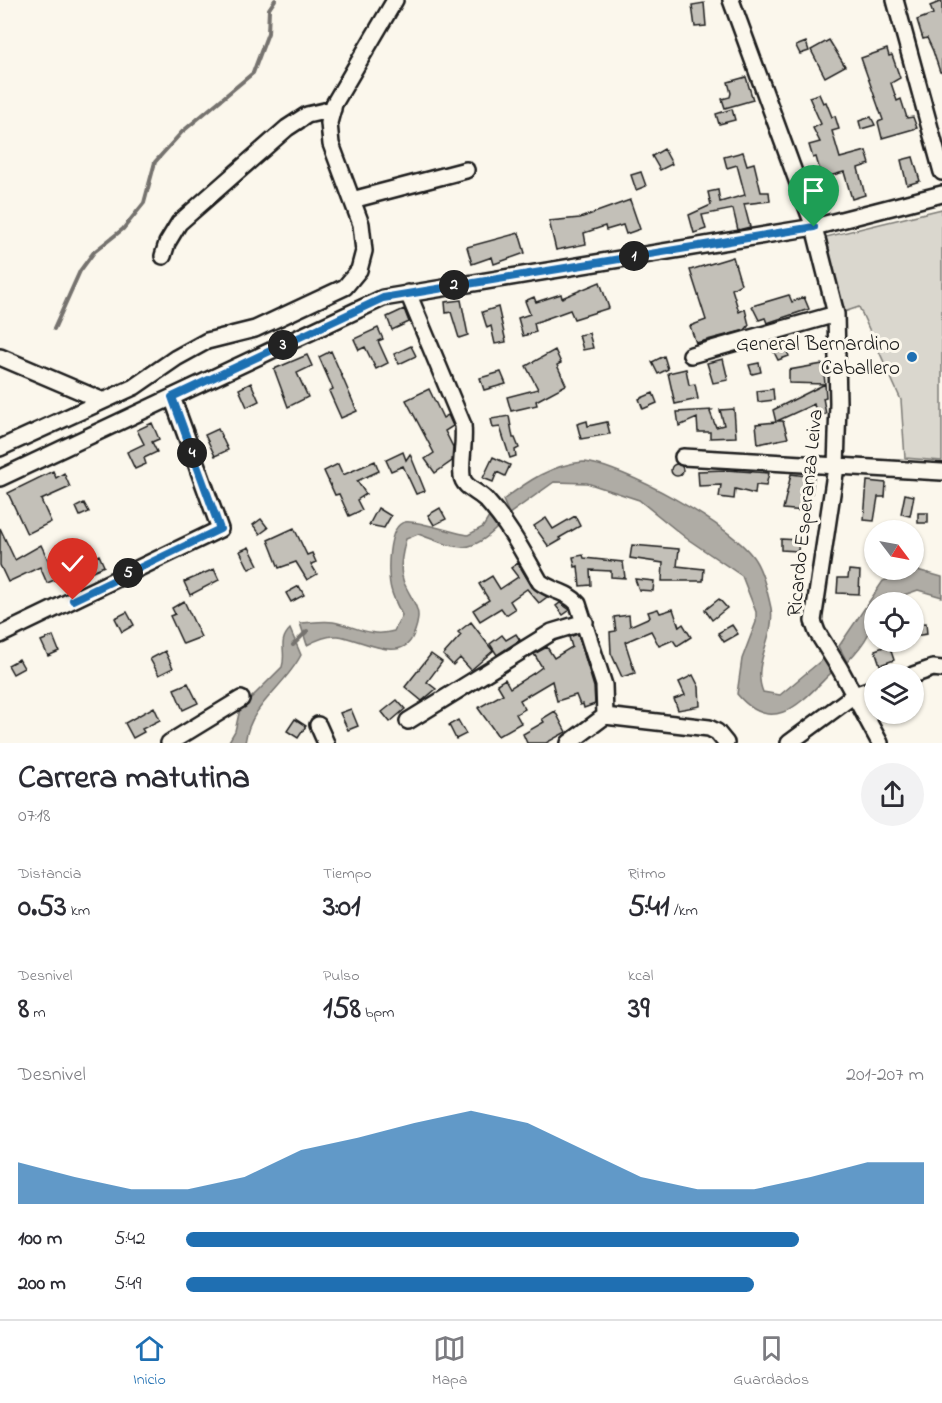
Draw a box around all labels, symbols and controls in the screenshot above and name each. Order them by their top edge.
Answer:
pin [788,165,839,227]
icon: arrive [797,174,830,207]
pin: 1 [619,241,649,271]
text: 1 [631,244,637,268]
pin: 2 [439,270,469,300]
text: 2 [450,273,458,297]
pin: 3 [268,330,298,360]
place label: General Bernardino Caballero [736,330,900,384]
text: 3 [280,333,286,357]
marker: General Bernardino Caballero [905,350,919,364]
street label: Ricardo Esperanza Leiva [780,408,832,618]
pin: 4 [177,438,207,468]
text: 4 [189,441,195,465]
north arrow [864,520,924,580]
map controls [864,520,924,724]
pin [47,538,98,600]
icon: check [56,547,89,580]
pin: 5 [113,558,143,588]
text: 5 [123,561,133,585]
button: locate [864,592,924,652]
button: layers [864,664,924,724]
text: Carrera matutina [18,755,250,803]
button: share [861,763,924,826]
text: 07:18 [18,802,50,831]
text: Distancia [18,862,81,886]
text: Tiempo [323,862,372,886]
text: Ritmo [628,862,666,886]
text: 0.53 [18,886,67,930]
text: 3:01 [323,886,360,930]
text: 5:41 [628,886,670,930]
text: km [67,899,90,923]
text: /km [670,899,698,923]
text: Desnivel [18,964,72,988]
text: Pulso [323,964,360,988]
text: kcal [628,964,653,988]
text: 8 [18,988,29,1032]
text: 158 [323,988,361,1032]
text: 39 [628,988,649,1032]
text: m [29,1001,46,1025]
text: bpm [361,1001,395,1025]
text: Desnivel [18,1061,86,1090]
text: 201–207 m [846,1061,924,1090]
text: 100 m [18,1225,62,1254]
text: 5:42 [114,1225,145,1254]
text: 200 m [18,1270,66,1299]
text: 5:49 [114,1270,141,1299]
tab: Inicio [133,1332,166,1392]
tab: Mapa [432,1332,467,1392]
tab: Guardados [733,1332,809,1392]

